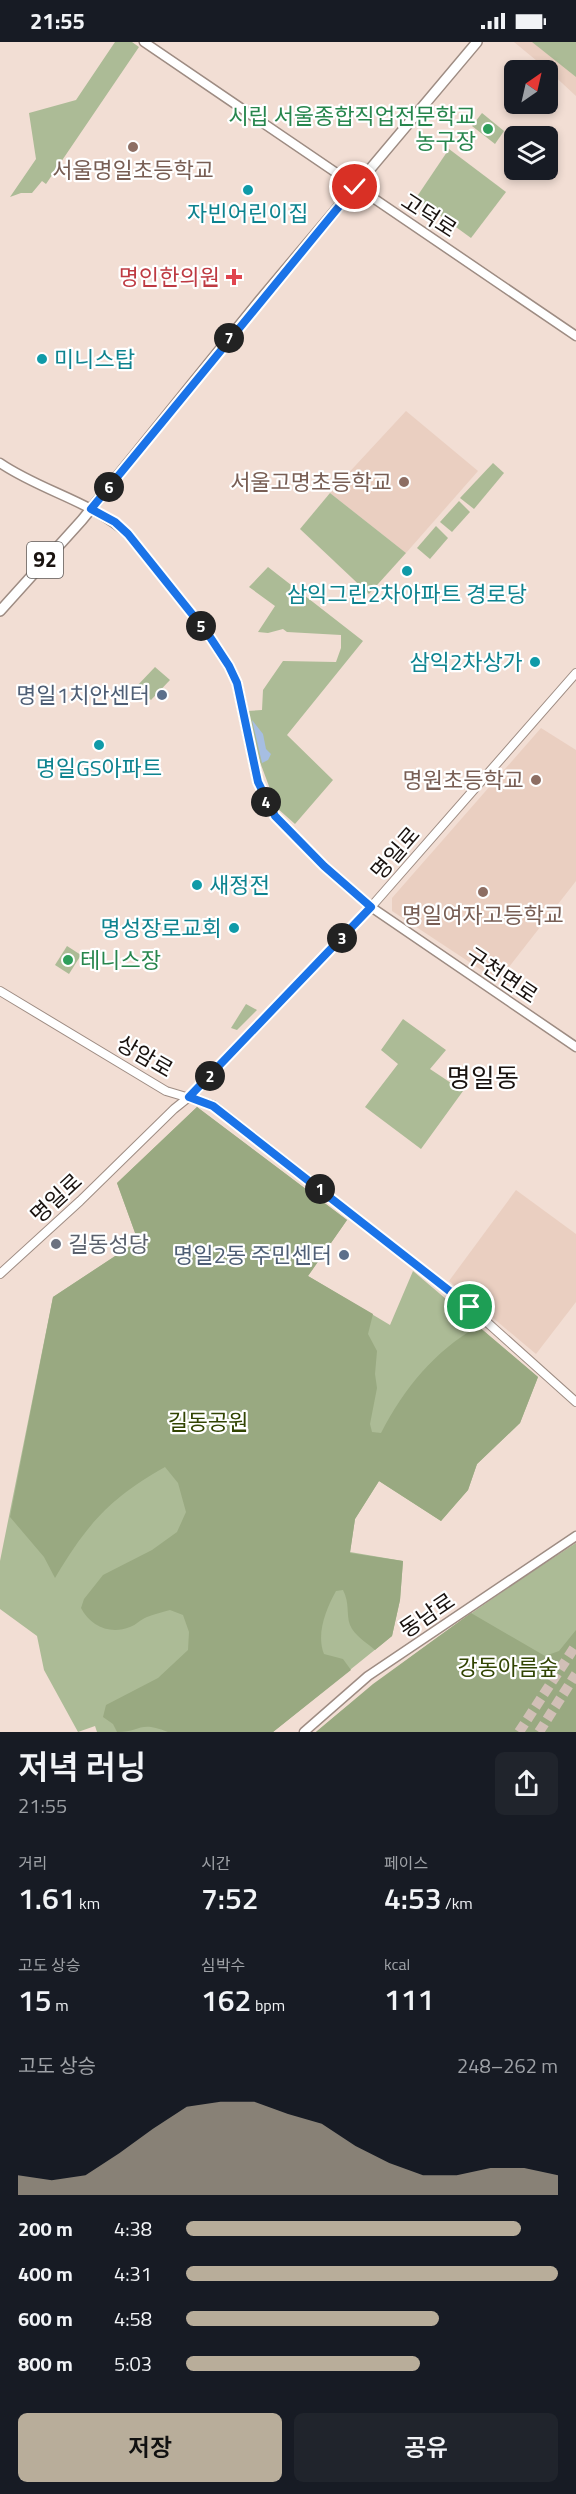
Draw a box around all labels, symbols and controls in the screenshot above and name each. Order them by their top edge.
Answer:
text: 21:55 [30,4,85,38]
north arrow [504,60,558,114]
map controls [504,60,558,180]
place label: 시립 서울종합직업전문학교 농구장 [228,99,476,158]
marker: 시립 서울종합직업전문학교 농구장 [481,122,495,136]
button: layers [504,126,558,180]
marker: 서울명일초등학교 [126,140,140,154]
place label: 서울명일초등학교 [52,153,214,187]
pin [329,161,380,212]
icon: check [338,170,371,203]
marker: 자빈어린이집 [241,183,255,197]
street label: 고덕로 [394,184,464,246]
place label: 자빈어린이집 [187,196,309,230]
place label: 명인한의원 [119,260,220,294]
marker: 명인한의원 [225,268,243,286]
pin: 7 [214,323,244,353]
text: 7 [225,326,233,350]
place label: 미니스탑 [54,342,135,376]
marker: 미니스탑 [35,352,49,366]
place label: 서울고명초등학교 [230,465,392,499]
pin: 6 [94,472,124,502]
text: 6 [105,475,113,499]
marker: 서울고명초등학교 [397,475,411,489]
road number: 92 [27,542,63,578]
marker: 삼익그린2차아파트 경로당 [400,564,414,578]
place label: 삼익그린2차아파트 경로당 [287,577,527,611]
pin: 5 [186,611,216,641]
text: 5 [197,614,205,638]
place label: 삼익2차상가 [409,645,523,679]
marker: 삼익2차상가 [528,655,542,669]
place label: 명일1치안센터 [16,678,150,712]
marker: 명일1치안센터 [155,688,169,702]
marker: 명일GS아파트 [92,738,106,752]
place label: 명일GS아파트 [36,751,162,785]
place label: 명원초등학교 [403,763,524,797]
marker: 명원초등학교 [529,773,543,787]
pin: 4 [251,787,281,817]
text: 4 [262,790,270,814]
street label: 명일로 [362,819,428,887]
place label: 새정전 [209,868,270,902]
marker: 새정전 [190,878,204,892]
marker: 명일여자고등학교 [476,885,490,899]
place label: 명일여자고등학교 [402,898,564,932]
place label: 명성장로교회 [101,911,222,945]
marker: 명성장로교회 [227,921,241,935]
pin: 3 [327,923,357,953]
text: 3 [338,926,346,950]
street label: 구천면로 [459,938,545,1012]
place label: 테니스장 [80,943,161,977]
marker: 테니스장 [61,953,75,967]
street label: 상암로 [110,1026,180,1086]
district label: 명일동 [447,1058,519,1097]
pin: 2 [195,1061,225,1091]
text: 2 [206,1064,214,1088]
street label: 명일로 [22,1165,90,1231]
pin: 1 [305,1174,335,1204]
text: 1 [316,1177,324,1201]
place label: 길동성당 [68,1227,149,1261]
marker: 길동성당 [49,1237,63,1251]
place label: 명일2동 주민센터 [173,1238,332,1272]
marker: 명일2동 주민센터 [337,1248,351,1262]
pin [444,1281,495,1332]
icon: arrive [453,1290,486,1323]
park label: 길동공원 [168,1405,248,1439]
street label: 동남로 [392,1584,462,1646]
park label: 강동아름숲 [457,1650,559,1684]
text: 저녁 러닝 [18,1742,147,1792]
button: share [495,1752,558,1815]
text: 21:55 [18,1790,67,1821]
text: 거리 [18,1851,47,1875]
text: 시간 [201,1851,230,1875]
text: 페이스 [384,1851,428,1875]
text: 1.61 [18,1875,76,1921]
text: 7:52 [201,1875,259,1921]
text: 4:53 [384,1875,442,1921]
text: km [76,1891,100,1915]
text: /km [442,1891,473,1915]
text: kcal [384,1952,410,1976]
text: 고도 상승 [18,1953,80,1977]
text: 심박수 [201,1953,245,1977]
text: 111 [384,1976,434,2022]
text: 15 [18,1977,52,2023]
text: 162 [201,1977,251,2023]
text: m [52,1993,69,2017]
text: bpm [251,1993,285,2017]
text: 고도 상승 [18,2050,96,2081]
text: 248–262 m [457,2050,558,2081]
text: 200 m [18,2213,73,2244]
text: 4:38 [114,2213,152,2244]
text: 400 m [18,2258,73,2289]
text: 4:31 [114,2258,152,2289]
text: 600 m [18,2303,73,2334]
text: 4:58 [114,2303,152,2334]
text: 800 m [18,2348,73,2379]
text: 5:03 [114,2348,152,2379]
button: 저장 [18,2413,282,2482]
button: 공유 [294,2413,558,2482]

